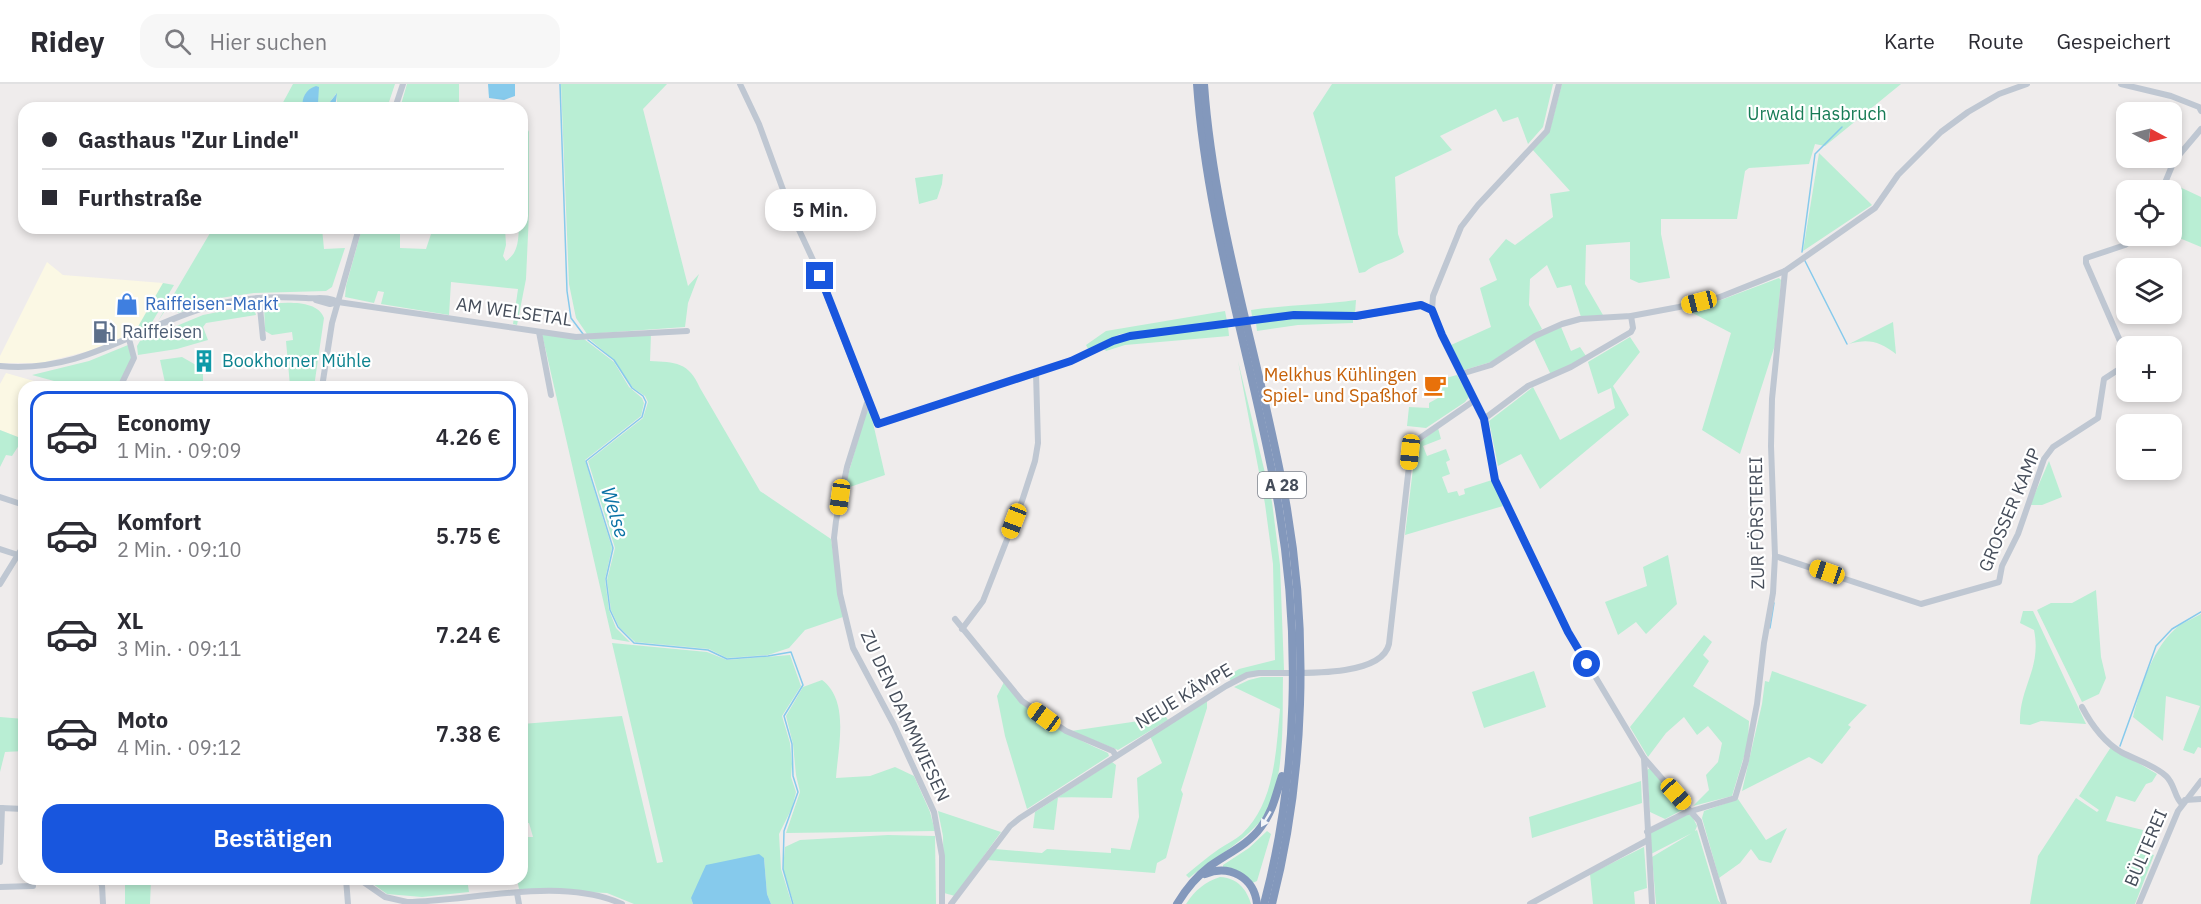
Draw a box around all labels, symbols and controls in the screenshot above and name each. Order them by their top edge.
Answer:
search box [140,14,560,68]
text: Ridey [30,23,104,60]
icon: search [161,25,194,58]
text: Hier suchen [209,27,327,56]
text: Karte [1884,27,1935,55]
text: Route [1968,27,2024,55]
text: Gespeichert [2057,27,2171,55]
park label: Urwald Hasbruch [1747,102,1887,125]
north arrow [2116,102,2182,168]
map controls [2116,102,2182,480]
text: Gasthaus "Zur Linde" [78,125,299,154]
button: locate [2116,180,2182,246]
text: Furthstraße [78,183,202,212]
callout: 5 Min. [764,189,876,231]
text: 5 Min. [792,196,849,223]
button: layers [2116,258,2182,324]
route end [806,262,833,289]
car [1679,289,1719,315]
shop icon: Raiffeisen-Markt [114,291,140,317]
place label: Raiffeisen-Markt [145,292,279,315]
street label: AM WELSETAL [455,292,573,331]
fuel station icon: Raiffeisen [91,319,117,345]
place label: Raiffeisen [122,320,202,343]
button: + [2116,336,2182,402]
building icon: Bookhorner Mühle [191,348,217,374]
place label: Bookhorner Mühle [222,349,371,372]
place label: Melkhus Kühlingen Spiel- und Spaßhof [1262,363,1417,407]
cafe icon: Melkhus Kühlingen Spiel- und Spaßhof [1422,372,1448,398]
text: Economy [117,408,211,437]
icon: car [45,409,99,463]
button: − [2116,414,2182,480]
text: 4.26 € [436,422,501,451]
car [1399,433,1421,471]
text: 1 Min. · 09:09 [117,437,242,464]
street label: GROSSER KAMP [1973,444,2046,575]
street label: ZUR FÖRSTEREI [1744,456,1769,590]
road number: A 28 [1258,472,1306,498]
car [829,478,851,516]
water label: Welse [595,483,636,541]
car [999,501,1029,541]
text: Komfort [117,507,202,536]
icon: car [45,508,99,562]
text: 5.75 € [436,521,501,550]
text: 2 Min. · 09:10 [117,536,242,563]
car [1807,558,1847,586]
text: XL [117,606,143,635]
icon: car [45,607,99,661]
text: 7.24 € [436,620,501,649]
street label: ZU DEN DAMMWIESEN [856,626,955,805]
text: 3 Min. · 09:11 [117,635,242,662]
route start [1573,650,1600,677]
street label: NEUE KÄMPE [1131,658,1236,734]
car [1024,699,1064,735]
text: Moto [117,705,168,734]
icon: car [45,706,99,760]
text: 7.38 € [436,719,501,748]
text: 4 Min. · 09:12 [117,734,242,761]
car [1657,775,1695,813]
button: Bestätigen [42,804,504,873]
street label: BÜLTEREI [2119,806,2172,890]
one-way arrow [1261,811,1271,828]

